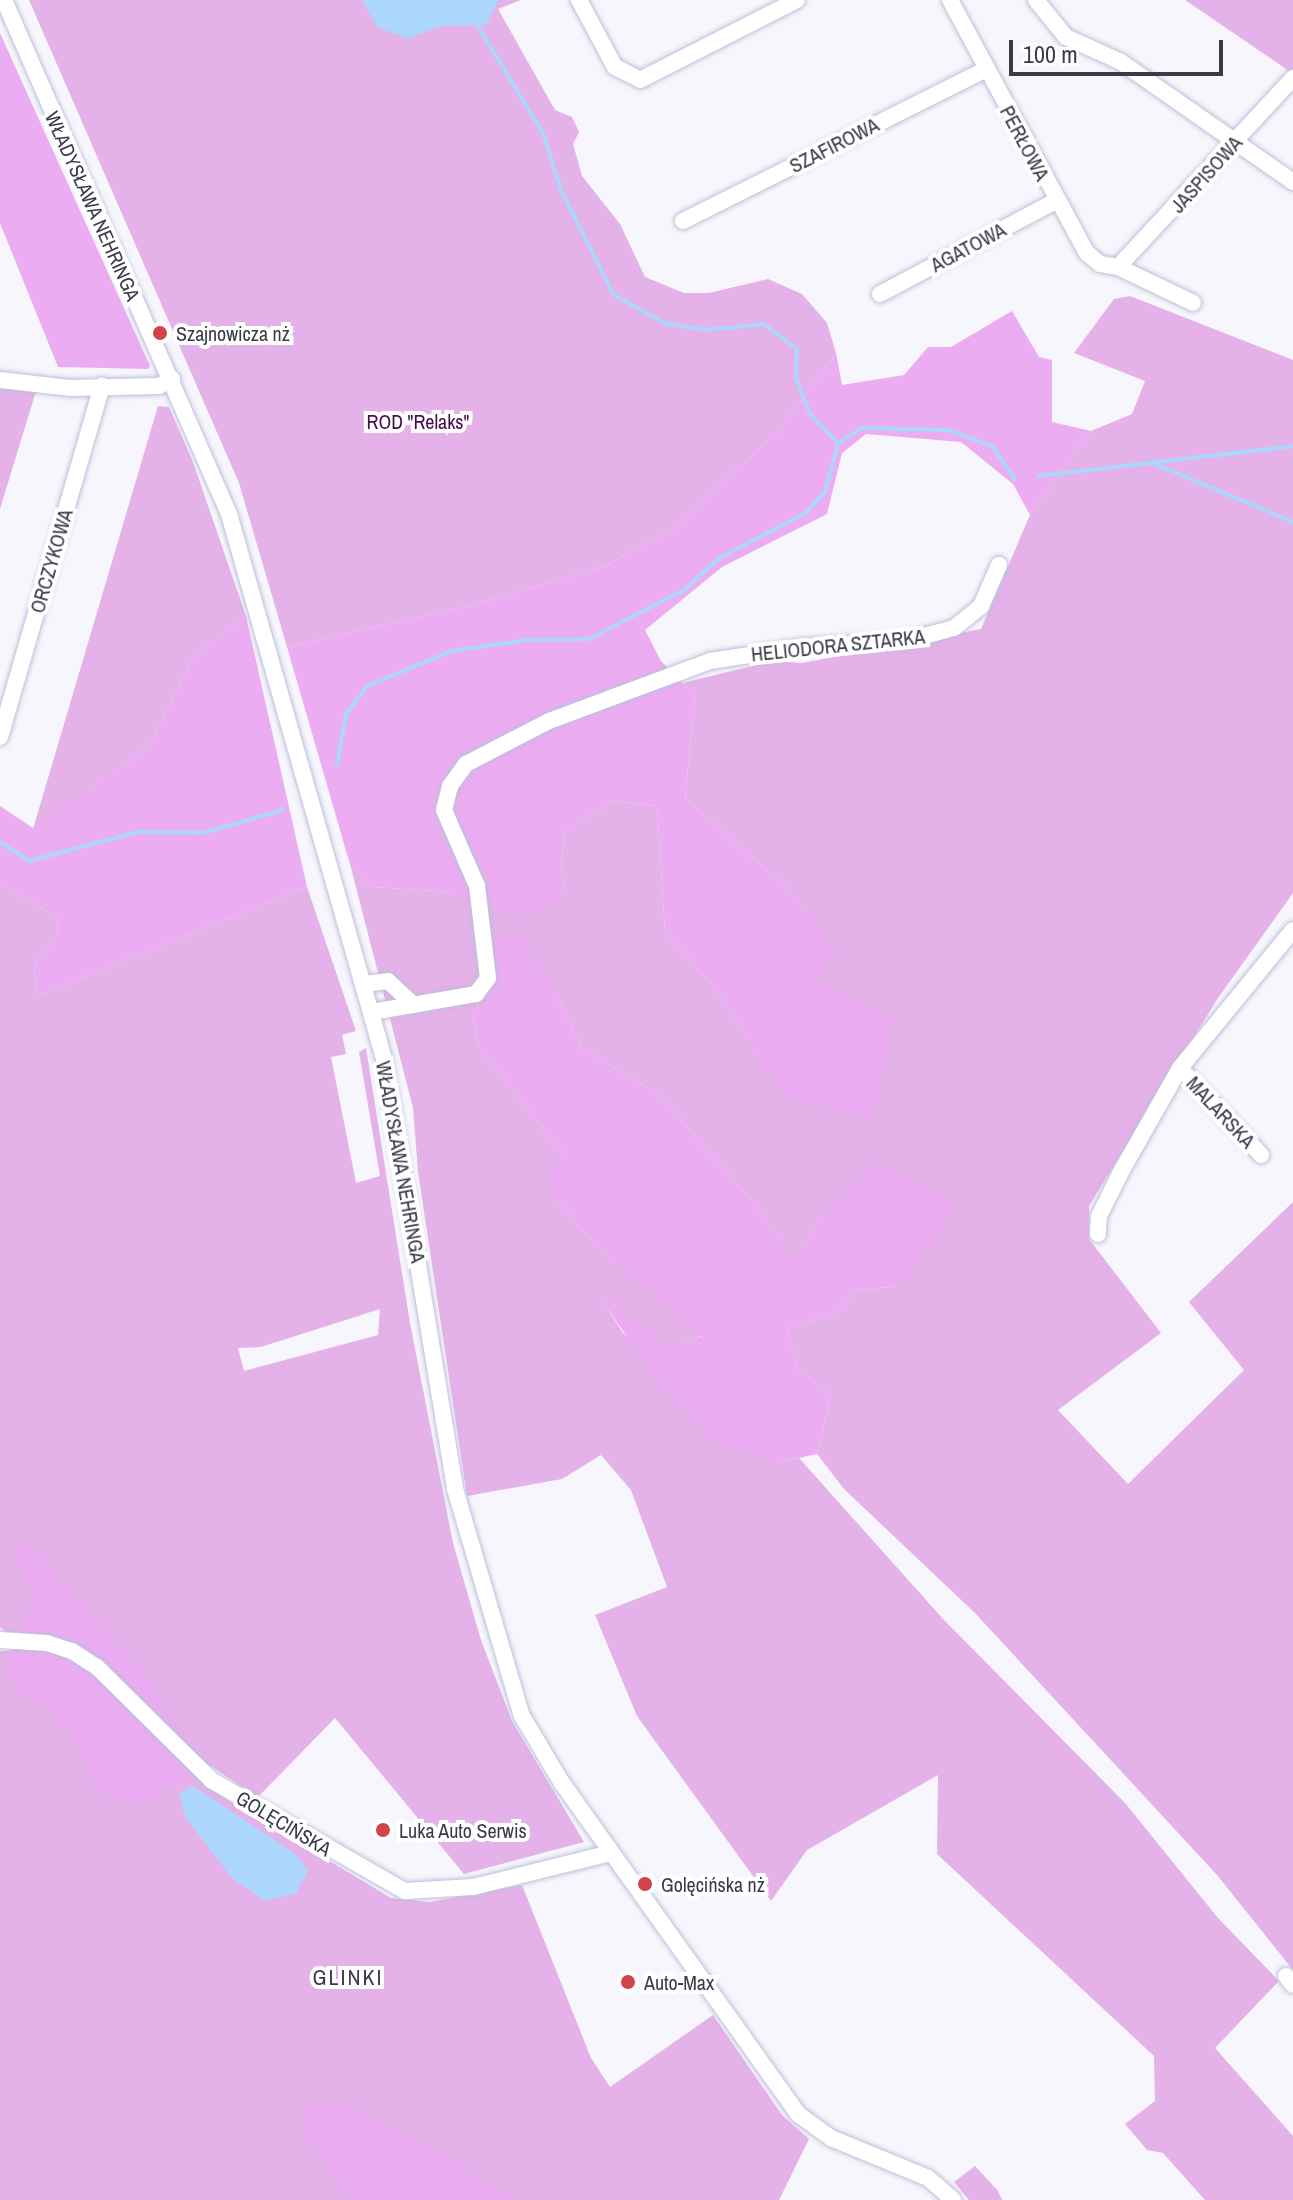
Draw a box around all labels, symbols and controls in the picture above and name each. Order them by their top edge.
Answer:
scale bar [1013,24,1227,74]
text: 100 m [1023,38,1078,70]
street label: PERŁOWA [995,101,1055,185]
street label: WŁADYSŁAWA NEHRINGA [40,107,146,305]
street label: SZAFIROWA [785,112,883,178]
street label: JASPISOWA [1165,131,1247,217]
street label: AGATOWA [926,217,1010,277]
place label: Szajnowicza nż [176,321,290,345]
marker: Szajnowicza nż [151,324,169,342]
park label: ROD "Relaks" [367,409,469,433]
street label: ORCZYKOWA [25,506,77,616]
street label: HELIODORA SZTARKA [749,624,927,666]
street label: WŁADYSŁAWA NEHRINGA [371,1059,431,1265]
street label: MALARSKA [1182,1071,1260,1153]
street label: GOLĘCIŃSKA [232,1785,336,1861]
place label: Luka Auto Serwis [399,1818,528,1842]
marker: Luka Auto Serwis [374,1821,392,1839]
place label: Golęcińska nż [661,1872,765,1896]
marker: Golęcińska nż [636,1875,654,1893]
district label: GLINKI [312,1965,384,1991]
place label: Auto-Max [644,1970,714,1994]
marker: Auto-Max [619,1973,637,1991]

